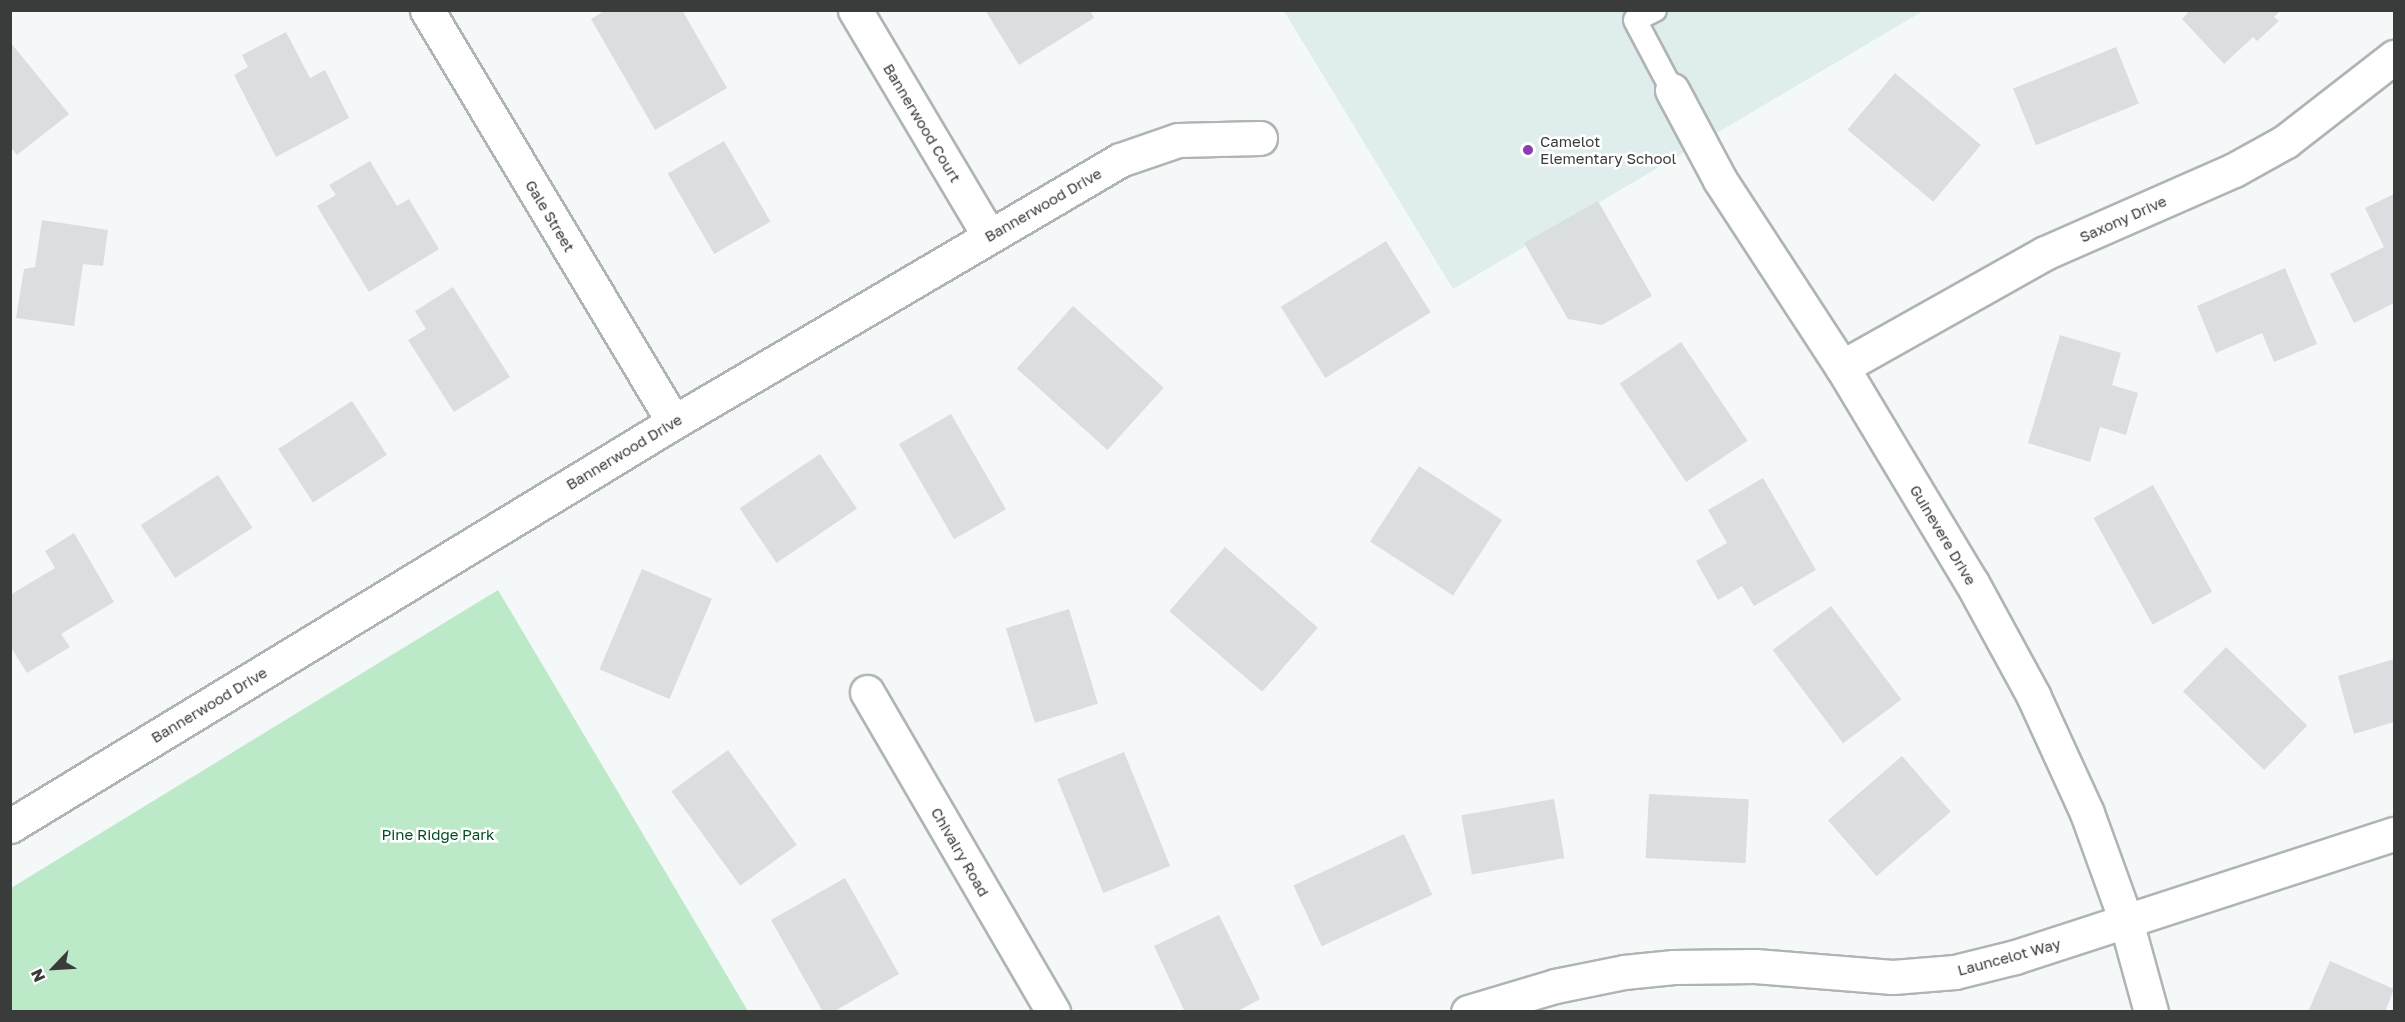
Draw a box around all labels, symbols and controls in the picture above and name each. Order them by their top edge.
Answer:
street label: Bannerwood Court [879,60,965,186]
place label: Camelot Elementary School [1540,132,1676,167]
marker: Camelot Elementary School [1521,143,1535,157]
street label: Bannerwood Drive [981,164,1105,246]
street label: Gale Street [522,177,578,255]
street label: Saxony Drive [2077,192,2169,246]
street label: Bannerwood Drive [563,410,685,494]
street label: Guinevere Drive [1906,482,1980,588]
street label: Bannerwood Drive [148,663,270,747]
street label: Chivalry Road [927,804,993,900]
park label: Pine Ridge Park [381,826,495,844]
street label: Launcelot Way [1955,935,2063,979]
north arrow [24,938,84,998]
text: N [26,966,49,985]

